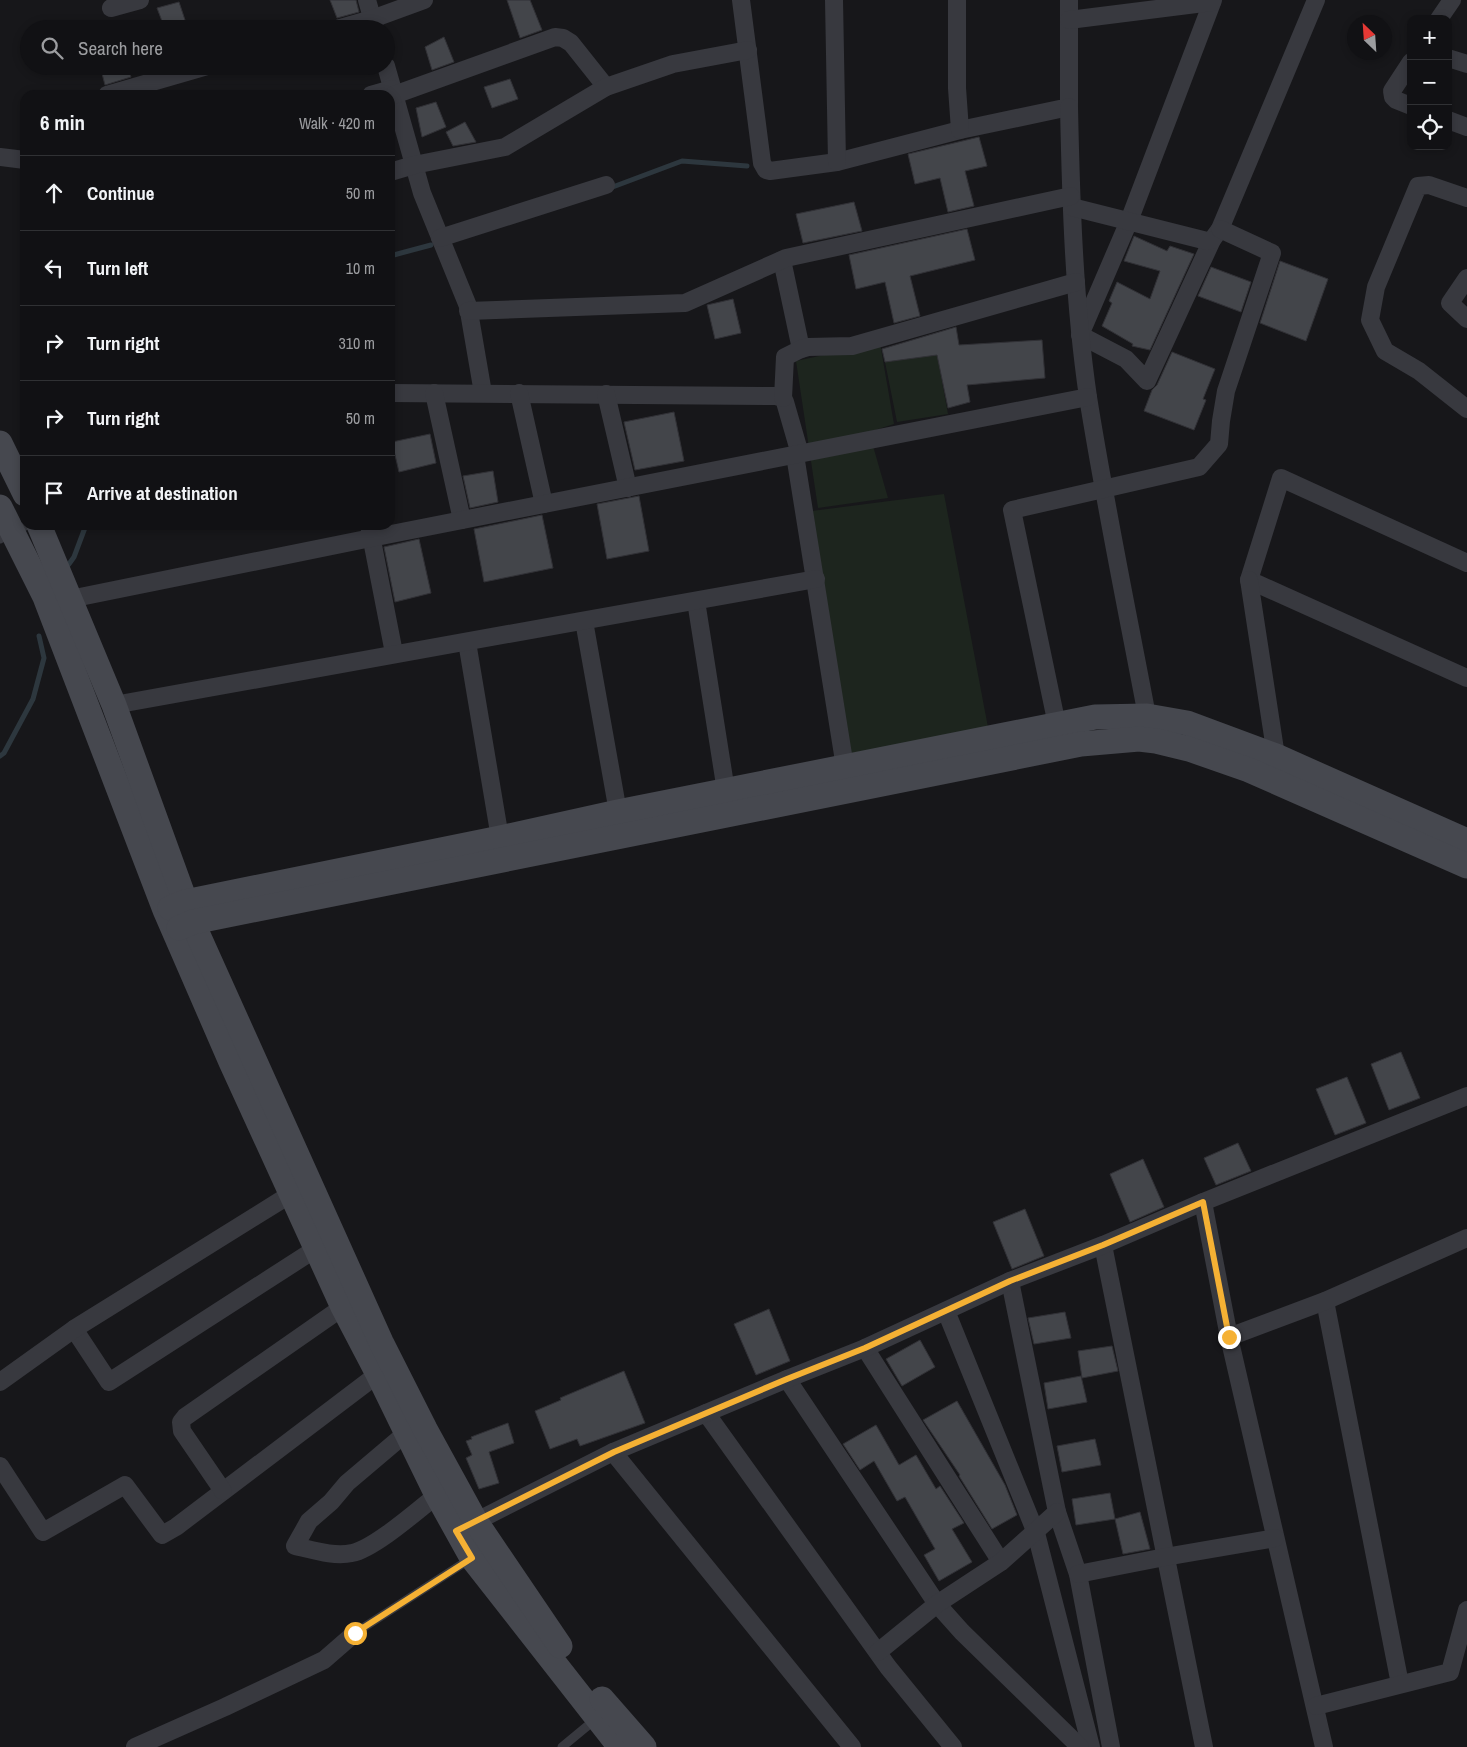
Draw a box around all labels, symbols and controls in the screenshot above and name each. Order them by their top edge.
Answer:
north arrow [1347,15,1392,60]
map controls [1407,15,1452,150]
button: + [1407,15,1452,60]
search box [20,20,395,75]
icon: search [38,34,66,62]
text: Search here [78,35,163,61]
button: − [1407,60,1452,105]
button: locate [1407,105,1452,150]
text: 6 min [40,108,85,137]
text: Walk · 420 m [299,112,375,134]
icon: ahead [40,179,68,207]
text: Continue [87,180,155,206]
text: 50 m [346,182,375,204]
icon: left [40,254,68,282]
text: Turn left [87,255,148,281]
text: 10 m [346,257,375,279]
icon: right [40,329,68,357]
text: Turn right [87,330,159,356]
text: 310 m [339,332,375,354]
icon: right [40,404,68,432]
text: Turn right [87,405,159,431]
text: 50 m [346,407,375,429]
icon: arrive [40,479,68,507]
text: Arrive at destination [87,480,238,506]
route end [1218,1326,1241,1349]
route start [344,1622,367,1645]

